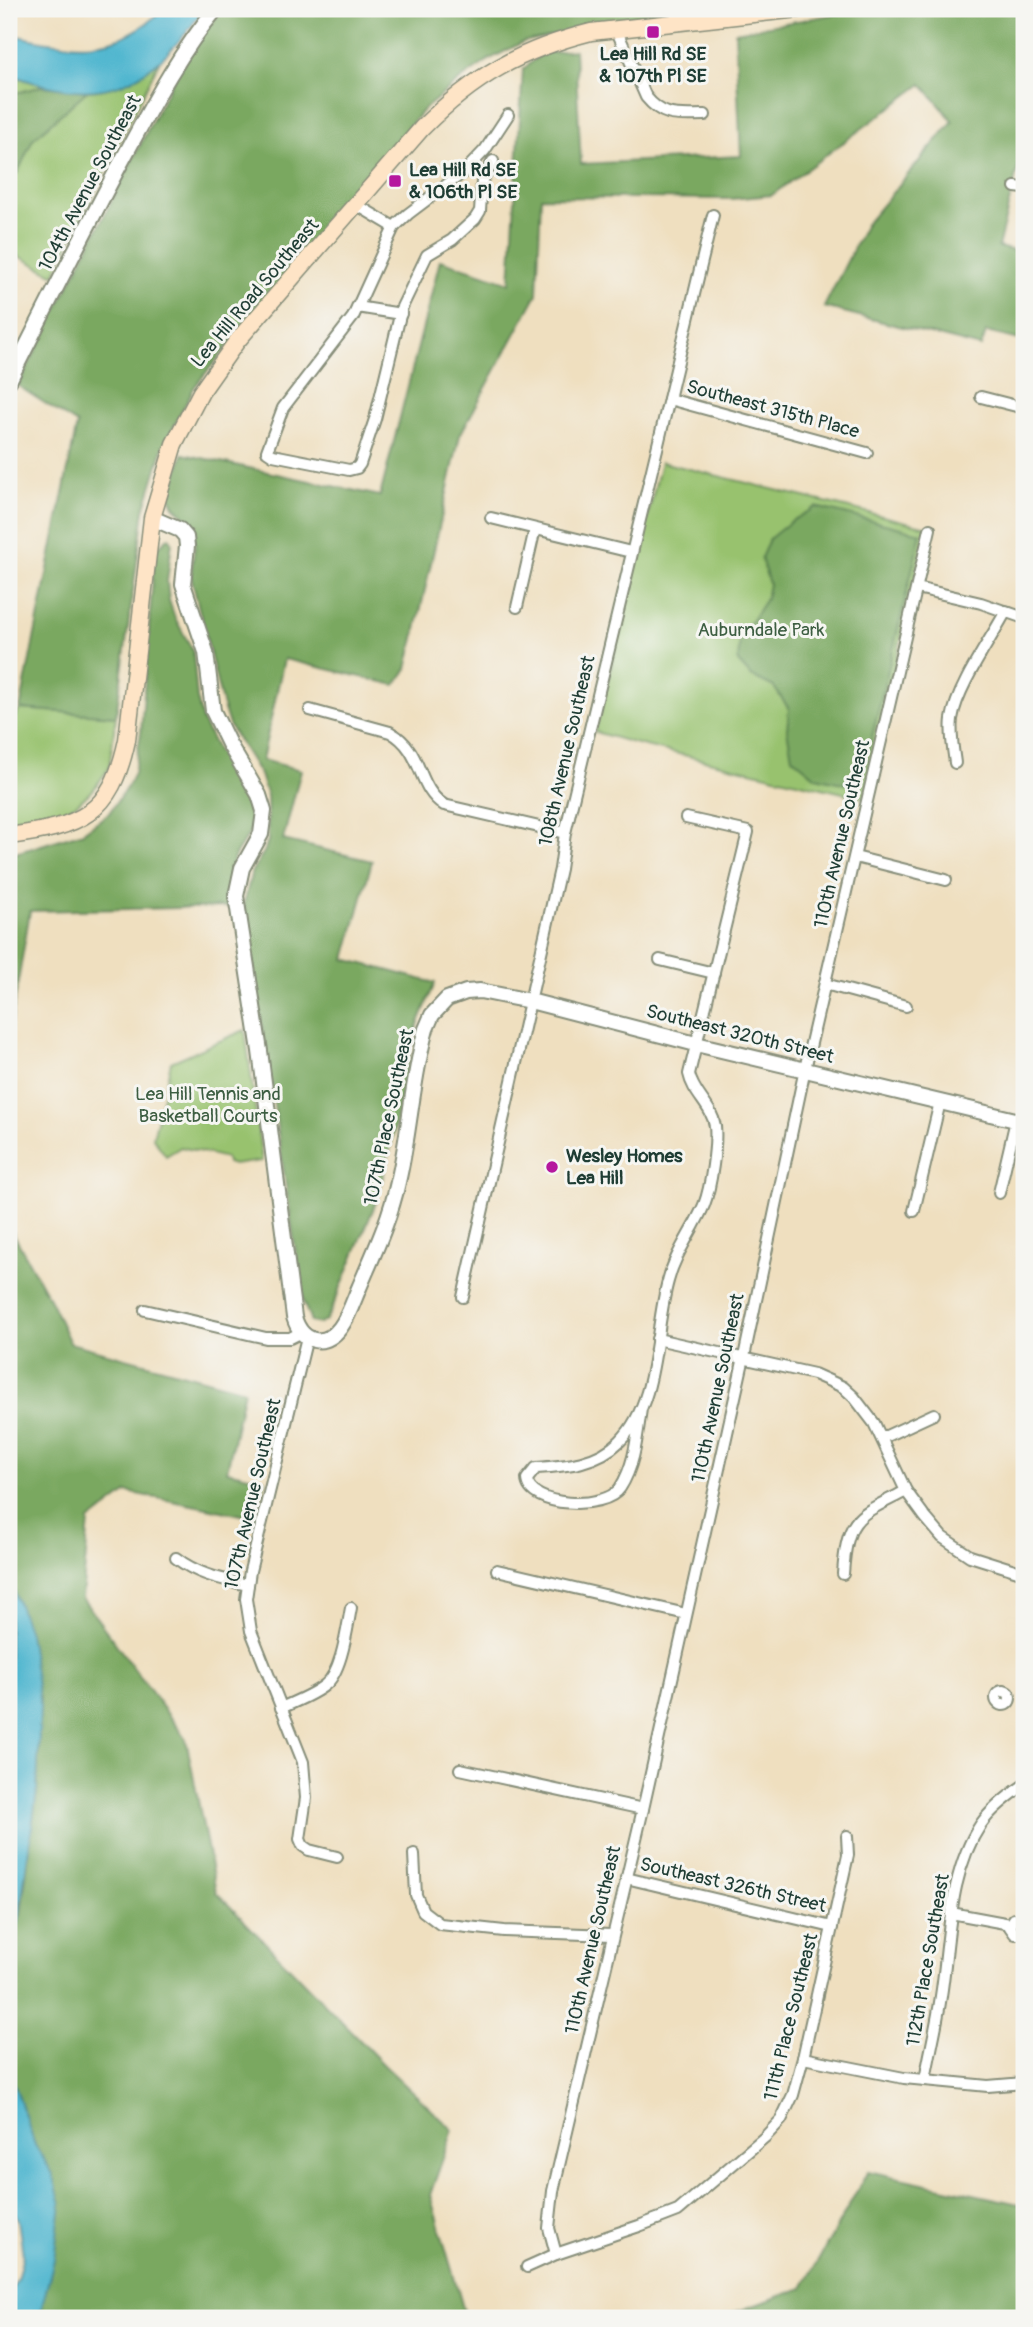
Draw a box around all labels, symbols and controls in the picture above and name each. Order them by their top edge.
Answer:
marker: Lea Hill Rd SE & 107th Pl SE [645,24,661,40]
place label: Lea Hill Rd SE & 107th Pl SE [599,42,707,88]
street label: 104th Avenue Southeast [33,90,147,275]
place label: Lea Hill Rd SE & 106th Pl SE [409,158,517,204]
marker: Lea Hill Rd SE & 106th Pl SE [387,173,403,189]
street label: Lea Hill Road Southeast [186,213,324,372]
street label: Southeast 315th Place [684,374,863,444]
park label: Auburndale Park [698,618,825,642]
street label: 108th Avenue Southeast [533,653,601,849]
street label: 110th Avenue Southeast [809,737,875,931]
street label: Southeast 320th Street [644,999,837,1069]
street label: 107th Place Southeast [359,1026,420,1207]
park label: Lea Hill Tennis and Basketball Courts [135,1082,281,1128]
place label: Wesley Homes Lea Hill [566,1144,683,1190]
marker: Wesley Homes Lea Hill [544,1159,560,1175]
street label: 110th Avenue Southeast [686,1291,750,1485]
street label: 107th Avenue Southeast [219,1396,287,1592]
street label: 110th Avenue Southeast [560,1843,626,2037]
street label: Southeast 326th Street [638,1852,829,1918]
street label: 112th Place Southeast [901,1871,955,2048]
street label: 111th Place Southeast [759,1930,823,2103]

